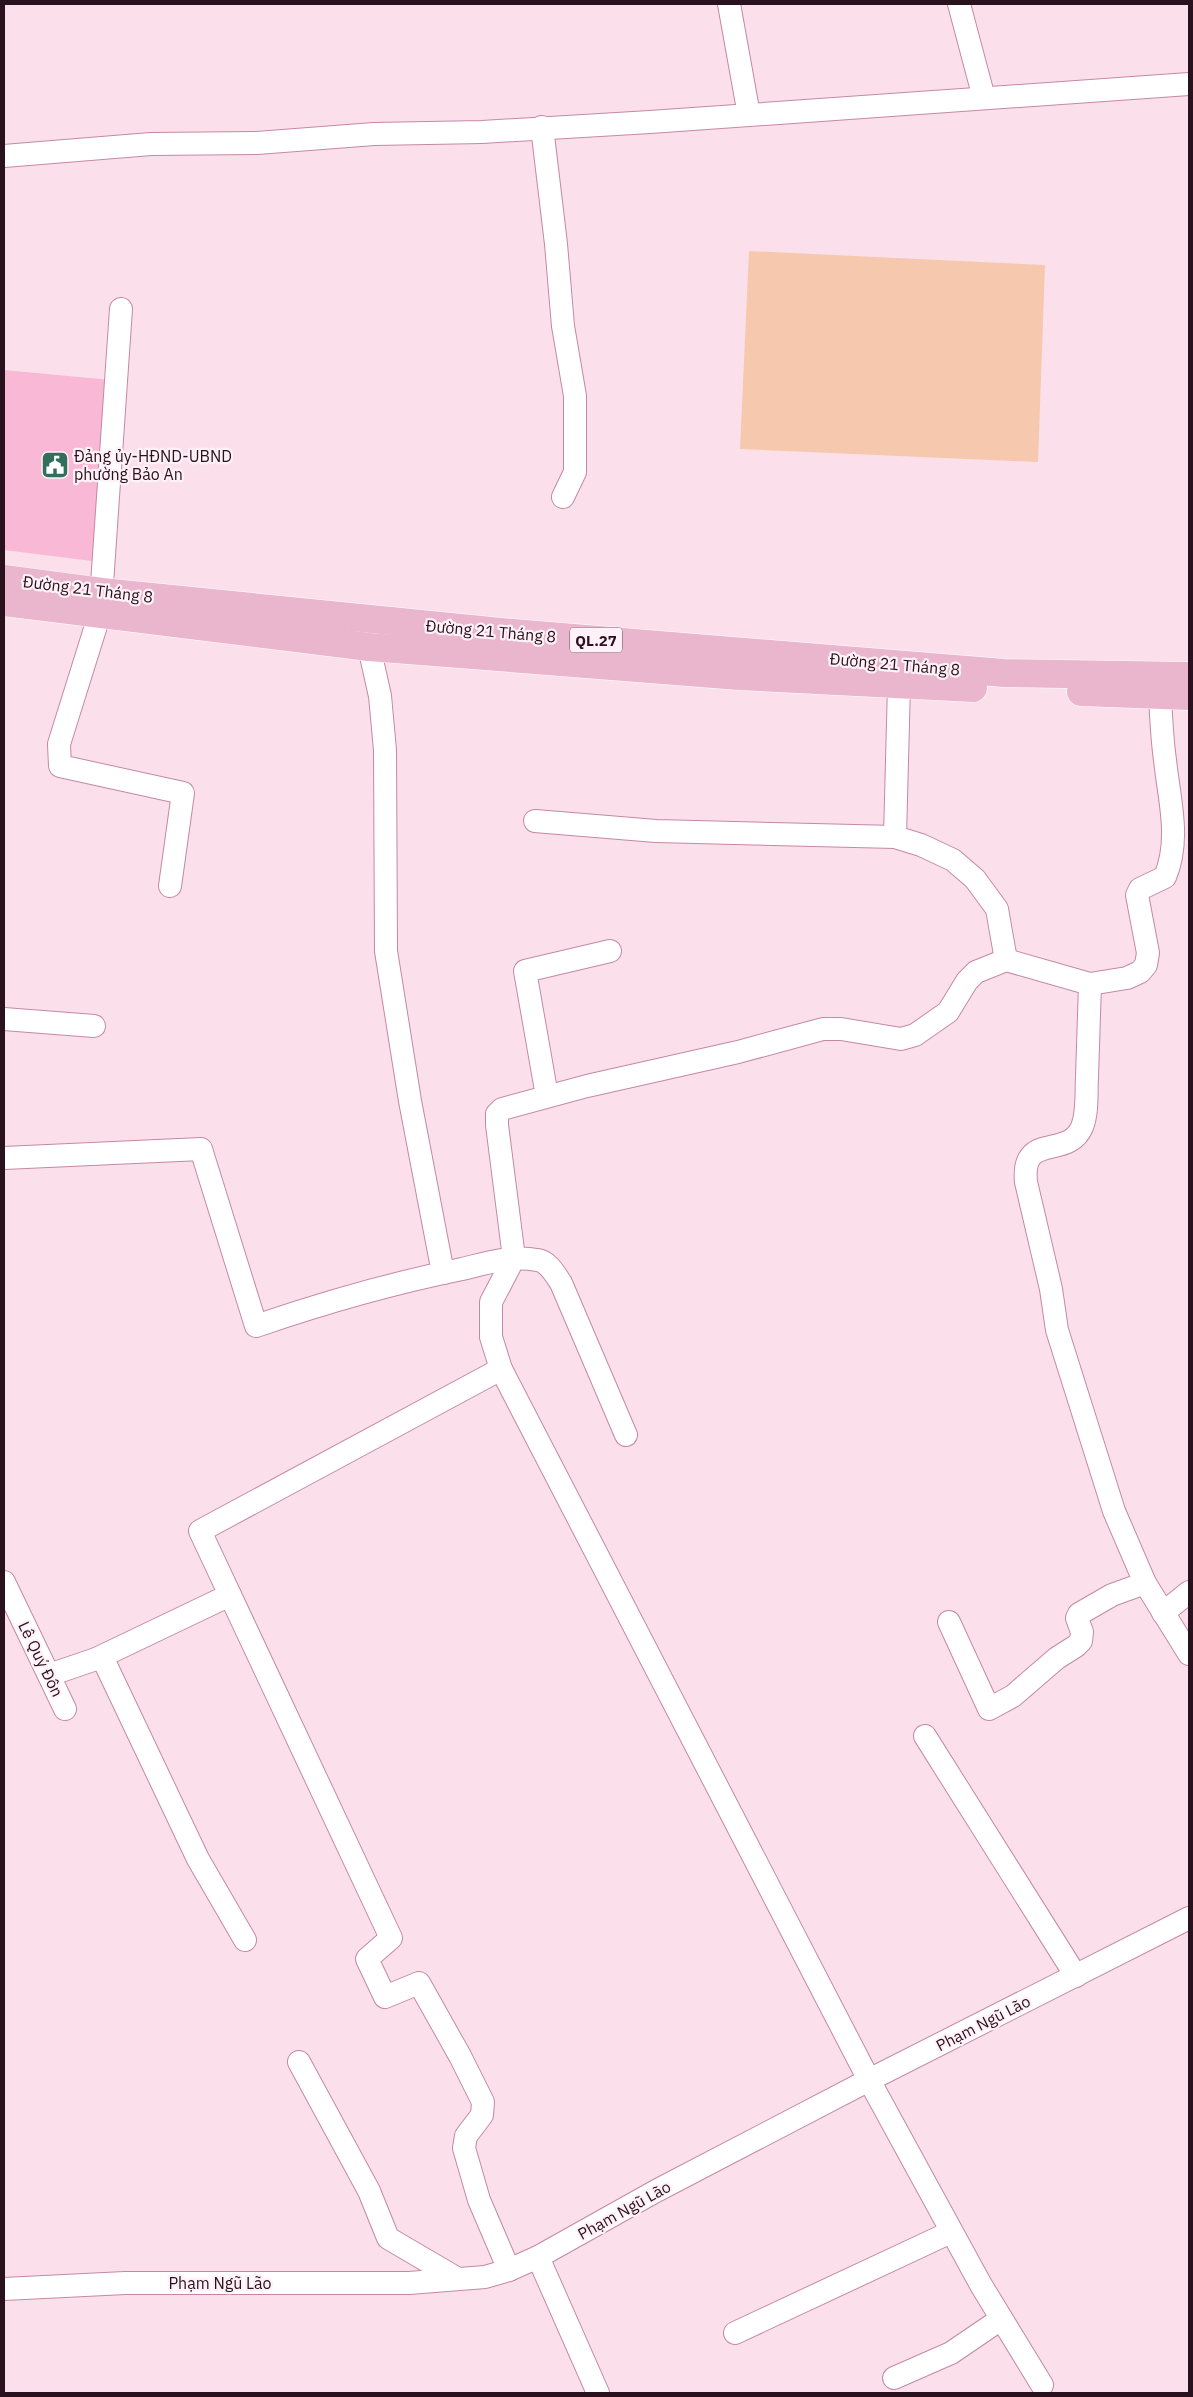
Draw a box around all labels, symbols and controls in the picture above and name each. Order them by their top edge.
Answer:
place label: Đảng ủy-HĐND-UBND phường Bảo An [74,446,232,484]
public building icon: Đảng ủy-HĐND-UBND phường Bảo An [40,450,70,480]
street label: Đường 21 Tháng 8 [22,571,154,607]
street label: Đường 21 Tháng 8 [425,615,557,647]
road number: QL.27 [570,628,622,652]
street label: Đường 21 Tháng 8 [829,648,961,680]
street label: Lê Quý Đôn [14,1618,68,1700]
street label: Phạm Ngũ Lão [933,1991,1034,2055]
street label: Phạm Ngũ Lão [574,2176,674,2244]
street label: Phạm Ngũ Lão [168,2273,272,2293]

